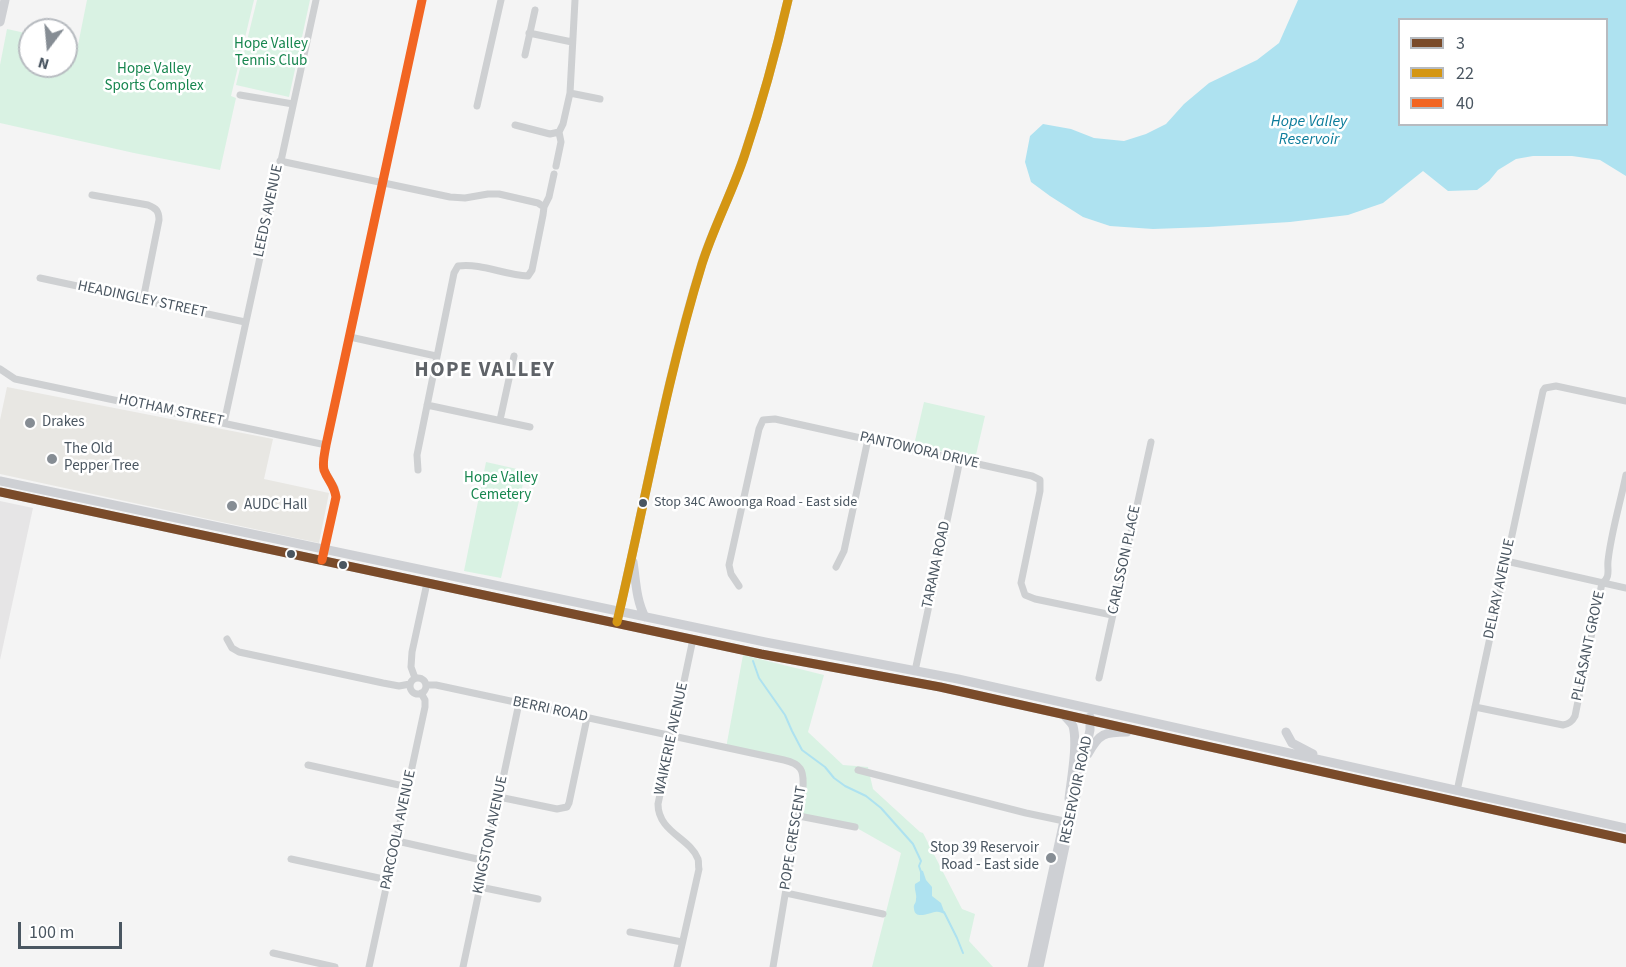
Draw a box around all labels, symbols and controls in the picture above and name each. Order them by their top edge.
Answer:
north arrow [18,18,78,78]
legend [1398,18,1608,126]
text: 3 [1456,31,1465,56]
park label: Hope Valley Tennis Club [234,36,308,71]
text: N [35,51,52,75]
park label: Hope Valley Sports Complex [104,61,204,96]
text: 22 [1456,61,1474,86]
text: 40 [1456,91,1474,116]
water label: Hope Valley Reservoir [1271,112,1347,150]
street label: LEEDS AVENUE [250,163,288,259]
street label: HEADINGLEY STREET [76,278,208,322]
district label: HOPE VALLEY [415,358,555,384]
street label: HOTHAM STREET [117,391,225,431]
place label: Drakes [42,414,85,432]
marker: Drakes [23,416,37,430]
street label: PANTOWORA DRIVE [858,429,980,473]
place label: The Old Pepper Tree [64,441,139,476]
marker: The Old Pepper Tree [45,452,59,466]
park label: Hope Valley Cemetery [464,470,538,505]
place label: Stop 34C Awoonga Road - East side [654,495,857,511]
place label: AUDC Hall [244,497,307,515]
marker: Stop 34C Awoonga Road - East side [637,497,649,509]
marker: AUDC Hall [225,499,239,513]
street label: CARLSSON PLACE [1105,504,1145,616]
street label: TARANA ROAD [919,520,955,610]
street label: DELRAY AVENUE [1481,537,1519,641]
unlabelled marker [285,548,297,560]
unlabelled marker [337,559,349,571]
street label: PLEASANT GROVE [1569,589,1609,703]
street label: WAIKERIE AVENUE [651,681,693,797]
street label: BERRI ROAD [511,693,589,727]
street label: RESERVOIR ROAD [1057,734,1097,846]
street label: PARCOOLA AVENUE [378,769,420,891]
street label: KINGSTON AVENUE [470,774,512,896]
street label: POPE CRESCENT [777,785,811,891]
place label: Stop 39 Reservoir Road - East side [930,840,1039,875]
marker: Stop 39 Reservoir Road - East side [1044,851,1058,865]
scale bar [21,910,124,948]
text: 100 m [29,920,74,945]

